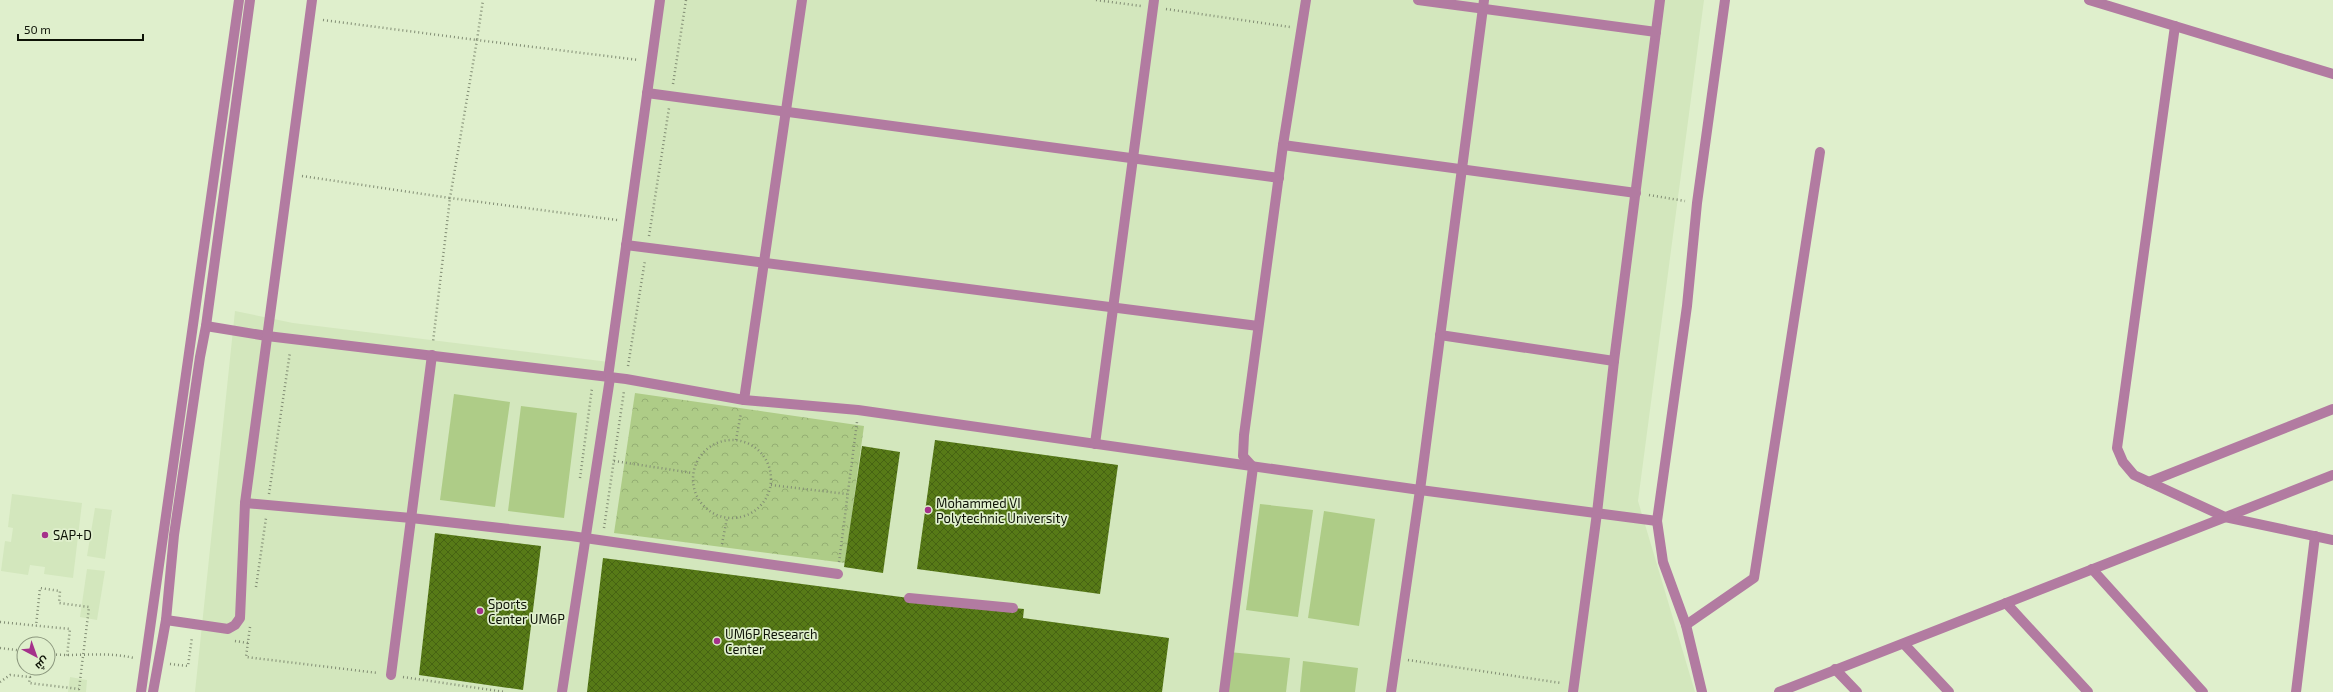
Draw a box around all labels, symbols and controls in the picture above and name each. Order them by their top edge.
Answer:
scale bar [18,16,143,42]
text: 50 m [24,22,51,36]
place label: Mohammed VI Polytechnic University [936,495,1068,526]
marker: Mohammed VI Polytechnic University [923,505,933,515]
place label: SAP+D [53,527,92,543]
marker: SAP+D [40,530,50,540]
place label: Sports Center UM6P [488,596,565,627]
marker: Sports Center UM6P [475,606,485,616]
place label: UM6P Research Center [725,626,817,657]
north arrow [16,636,56,676]
marker: UM6P Research Center [712,636,722,646]
text: ش [33,654,52,673]

